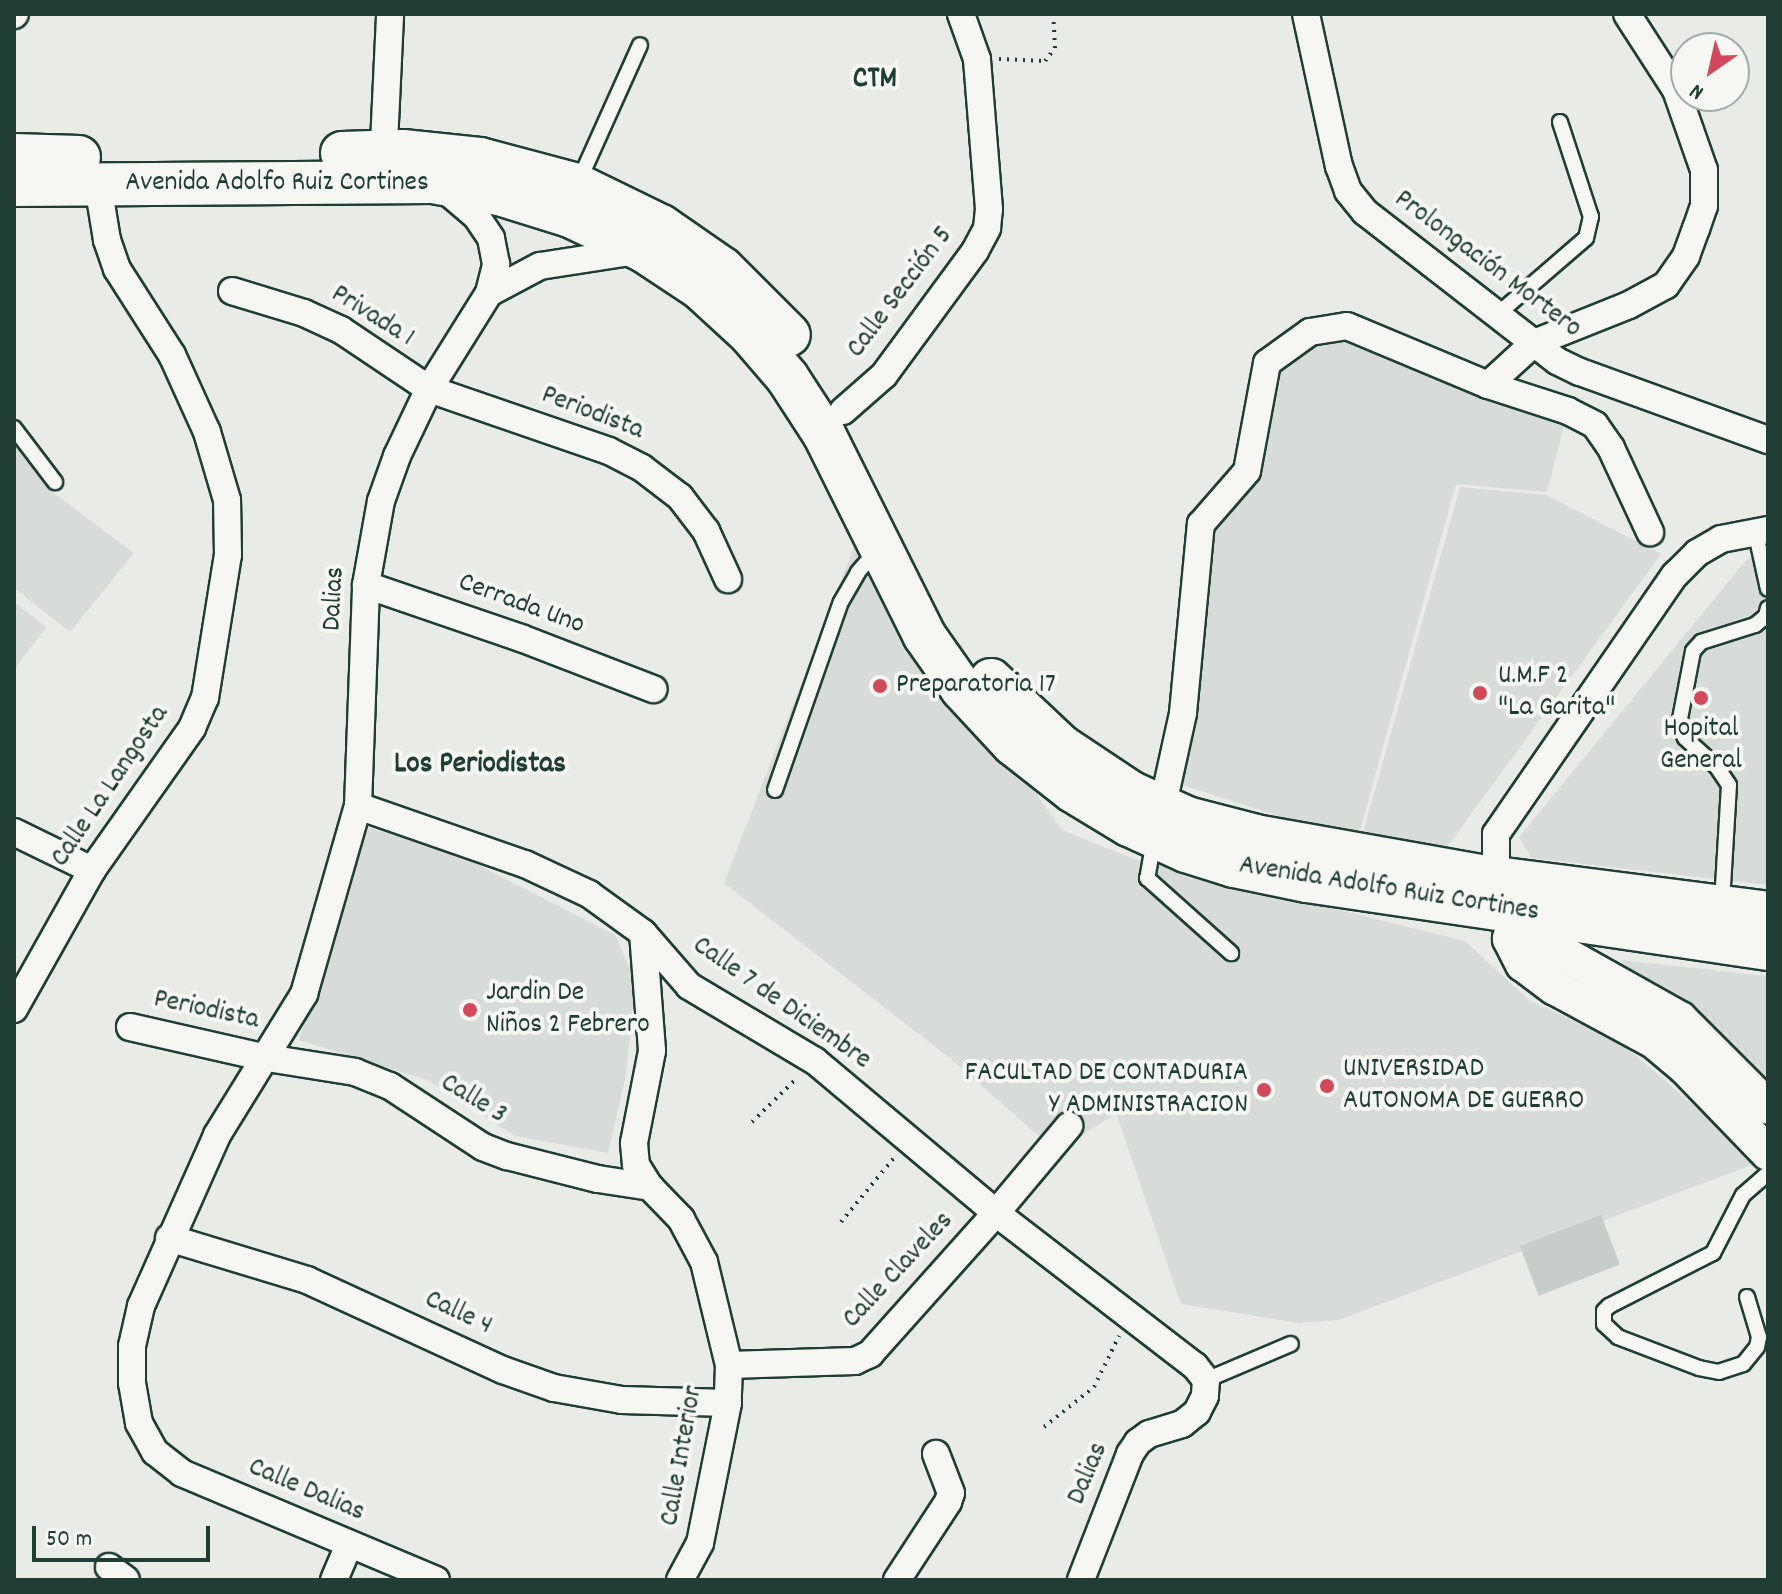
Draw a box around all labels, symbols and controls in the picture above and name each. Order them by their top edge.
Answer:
north arrow [1670,32,1750,112]
district label: CTM [853,63,897,99]
text: N [1684,75,1711,107]
street label: Avenida Adolfo Ruiz Cortines [125,167,429,201]
street label: Prolongación Mortero [1387,184,1587,346]
street label: Calle Sección 5 [841,221,961,365]
street label: Privada 1 [324,278,420,356]
street label: Periodista [536,379,648,449]
street label: Dalias [317,566,353,632]
street label: Cerrada Uno [453,567,589,643]
place label: U.M.F 2 "La Garita" [1498,660,1615,726]
place label: Preparatoria 17 [896,669,1056,703]
marker: Preparatoria 17 [871,677,889,695]
marker: U.M.F 2 "La Garita" [1469,682,1491,704]
marker: Hopital General [1690,687,1712,709]
street label: Calle La Langosta [45,700,177,874]
place label: Hopital General [1660,713,1742,779]
district label: Los Periodistas [394,748,566,784]
street label: Avenida Adolfo Ruiz Cortines [1237,850,1541,930]
street label: Calle 7 de Diciembre [685,930,877,1078]
place label: Jardin De Niños 2 Febrero [486,977,650,1043]
street label: Periodista [150,983,262,1039]
marker: Jardin De Niños 2 Febrero [461,1001,479,1019]
place label: UNIVERSIDAD AUTONOMA DE GUERRO [1343,1053,1584,1119]
place label: FACULTAD DE CONTADURIA Y ADMINISTRACION [965,1057,1248,1123]
street label: Calle 3 [434,1067,512,1133]
marker: UNIVERSIDAD AUTONOMA DE GUERRO [1318,1077,1336,1095]
marker: FACULTAD DE CONTADURIA Y ADMINISTRACION [1255,1081,1273,1099]
street label: Calle Claveles [836,1206,962,1336]
street label: Calle 4 [419,1284,497,1344]
street label: Calle Interior [654,1383,712,1529]
street label: Dalias [1061,1438,1117,1510]
street label: Calle Dalias [243,1451,369,1531]
scale bar [36,1510,214,1560]
text: 50 m [46,1523,92,1557]

